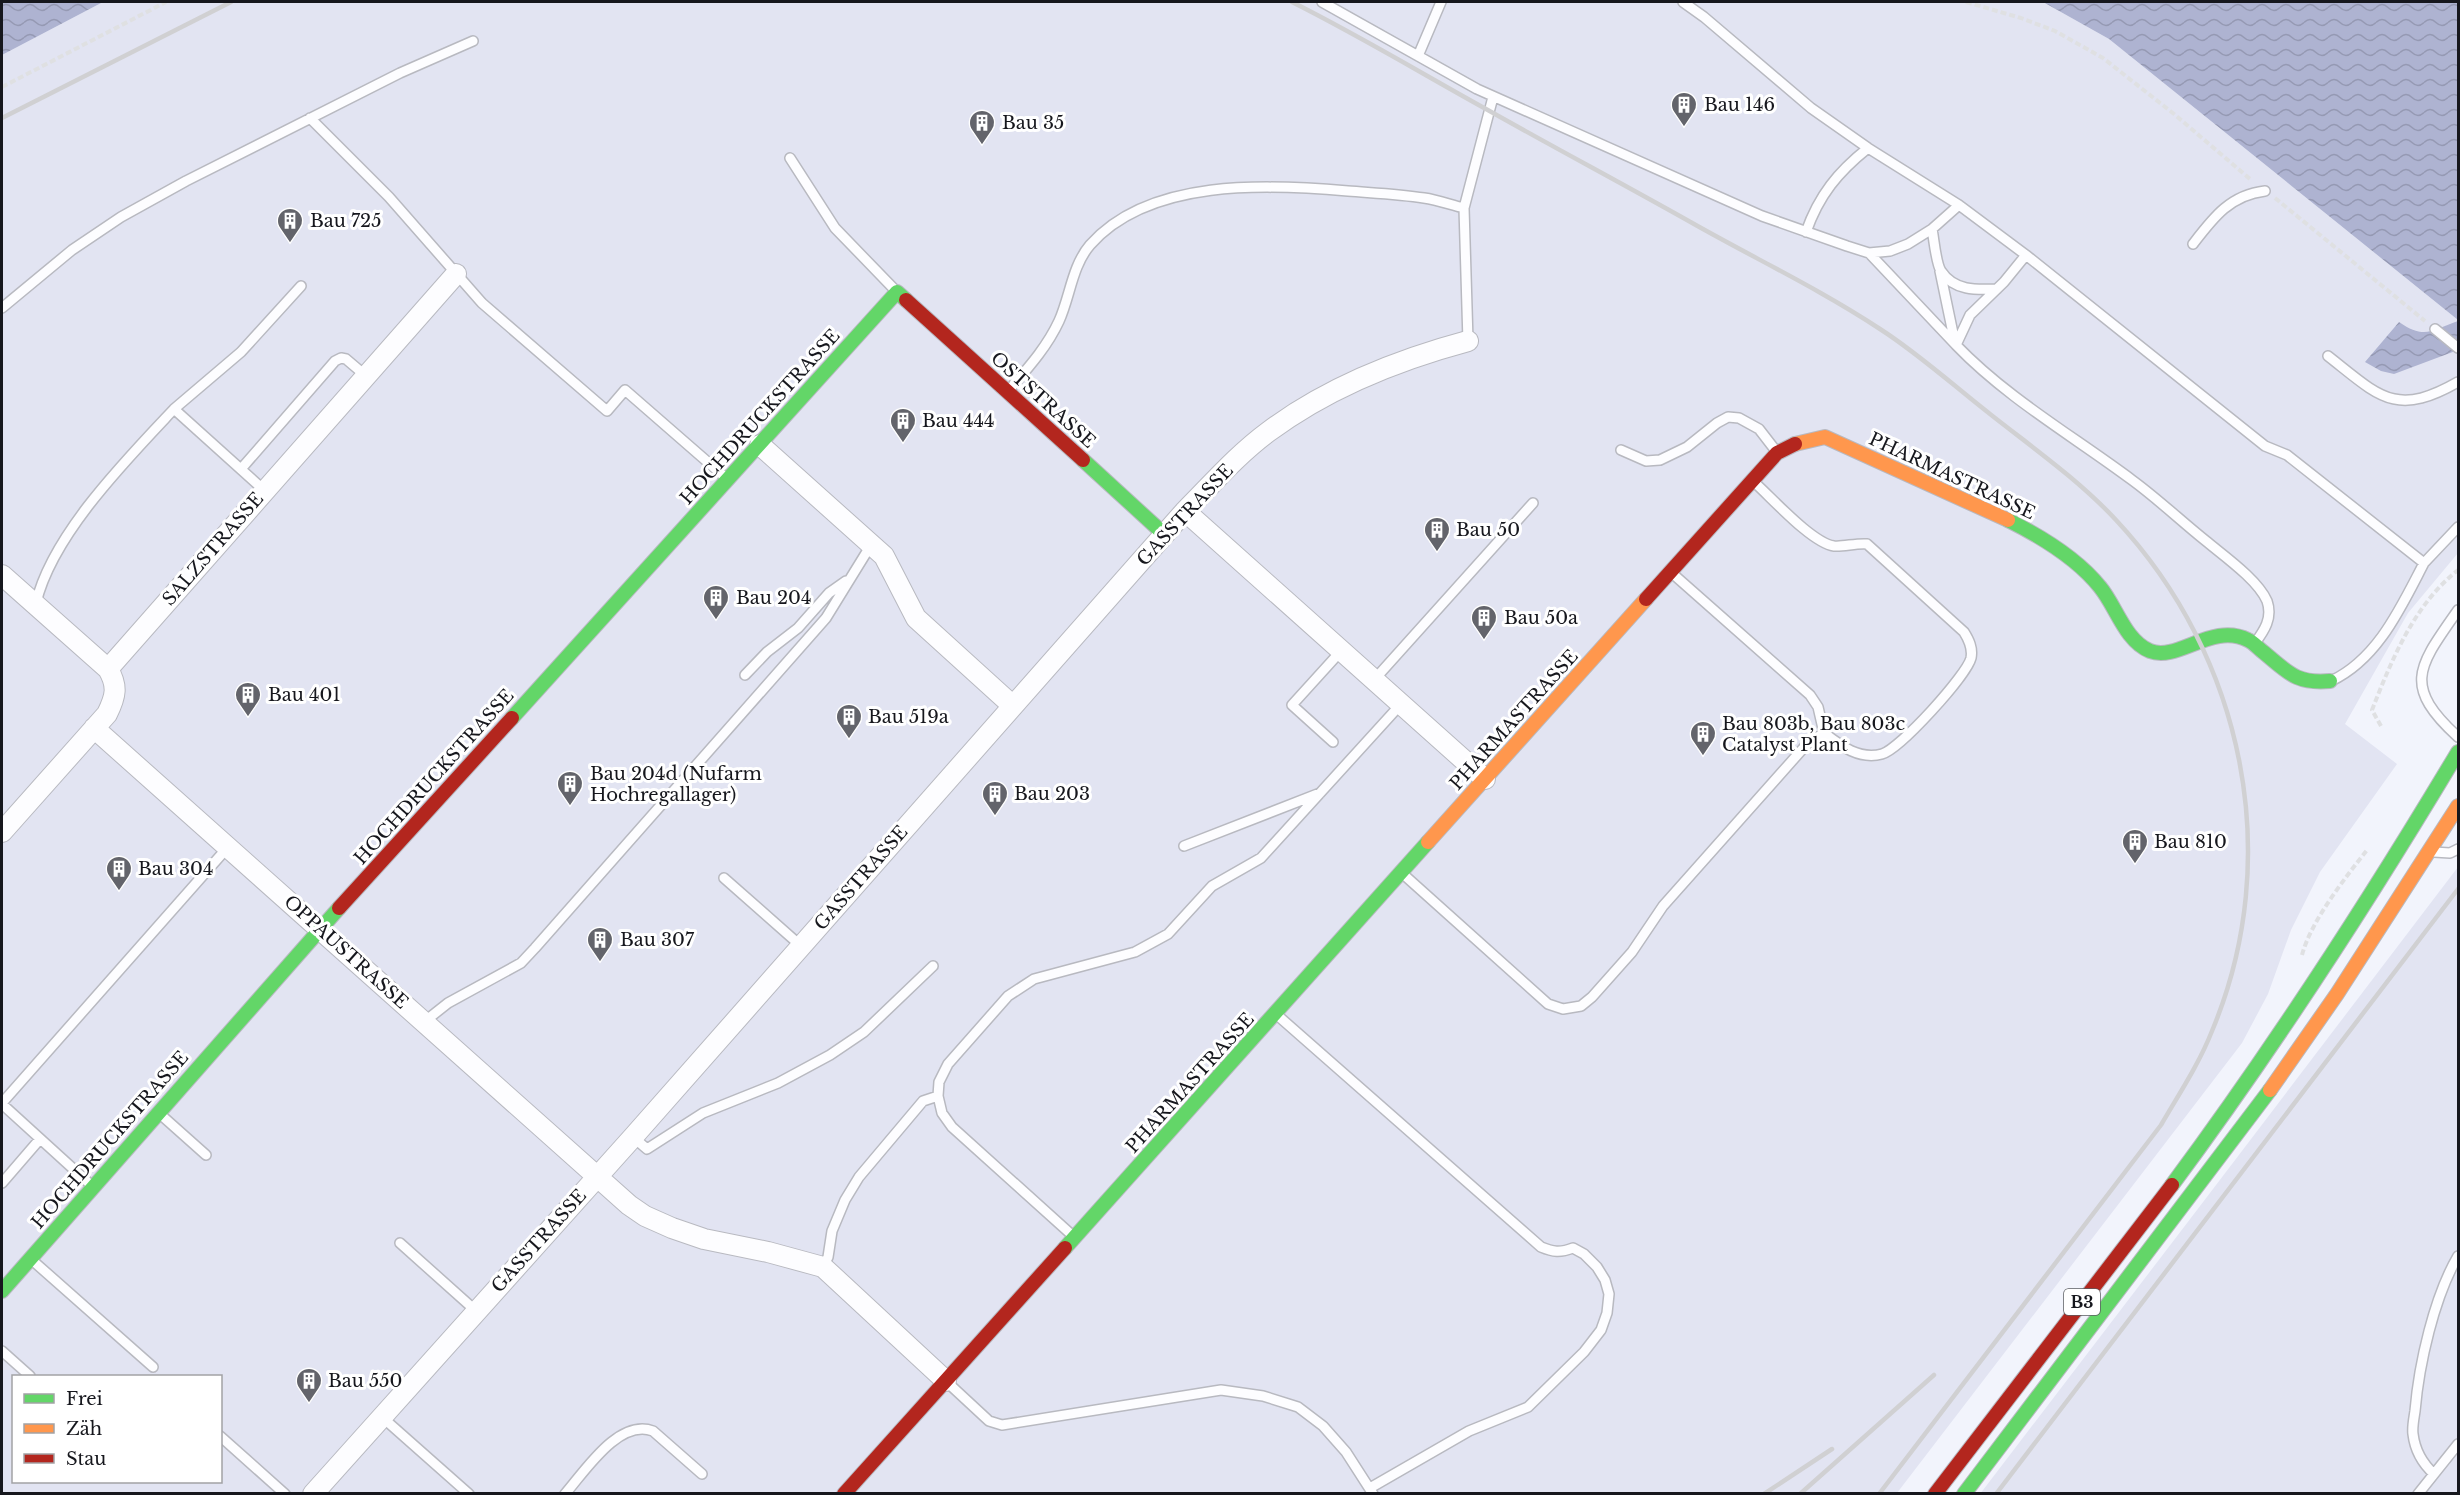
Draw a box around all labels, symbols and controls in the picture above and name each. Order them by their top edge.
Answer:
building icon: Bau 146 [1669,90,1699,128]
place label: Bau 146 [1704,94,1775,116]
building icon: Bau 35 [967,108,997,146]
place label: Bau 35 [1002,112,1064,134]
building icon: Bau 725 [275,206,305,244]
place label: Bau 725 [310,210,381,232]
street label: HOCHDRUCKSTRASSE [676,325,844,509]
street label: OSTSTRASSE [986,347,1100,453]
building icon: Bau 444 [888,406,918,444]
place label: Bau 444 [922,410,995,432]
street label: PHARMASTRASSE [1865,428,2039,524]
street label: GASSTRASSE [1132,460,1238,570]
street label: SALZSTRASSE [158,488,268,610]
building icon: Bau 50 [1422,515,1452,553]
place label: Bau 50 [1456,519,1520,541]
building icon: Bau 204 [701,583,731,621]
place label: Bau 204 [736,587,811,609]
building icon: Bau 50a [1469,603,1499,641]
place label: Bau 50a [1504,607,1578,629]
street label: PHARMASTRASSE [1445,645,1583,795]
building icon: Bau 401 [233,680,263,718]
place label: Bau 401 [268,684,340,706]
street label: HOCHDRUCKSTRASSE [350,685,518,869]
building icon: Bau 519a [834,702,864,740]
place label: Bau 519a [868,706,949,728]
place label: Bau 803b, Bau 803c Catalyst Plant [1722,713,1906,756]
building icon: Bau 803b, Bau 803c Catalyst Plant [1688,719,1718,757]
place label: Bau 204d (Nufarm Hochregallager) [590,763,762,806]
building icon: Bau 204d (Nufarm Hochregallager) [555,769,585,807]
building icon: Bau 203 [980,779,1010,817]
place label: Bau 203 [1014,783,1090,805]
street label: GASSTRASSE [810,821,912,935]
building icon: Bau 810 [2120,827,2150,865]
place label: Bau 810 [2154,831,2227,853]
building icon: Bau 304 [104,854,134,892]
place label: Bau 304 [138,858,213,880]
street label: OPPAUSTRASSE [279,891,413,1013]
building icon: Bau 307 [585,925,615,963]
place label: Bau 307 [620,929,695,951]
street label: PHARMASTRASSE [1121,1008,1259,1158]
street label: HOCHDRUCKSTRASSE [27,1047,193,1233]
street label: GASSTRASSE [487,1185,591,1297]
road number: B3 [2064,1289,2100,1315]
building icon: Bau 550 [294,1366,324,1404]
place label: Bau 550 [328,1370,402,1392]
legend [12,1375,222,1483]
text: Frei [66,1388,103,1410]
text: Zäh [66,1418,102,1440]
text: Stau [66,1448,106,1470]

